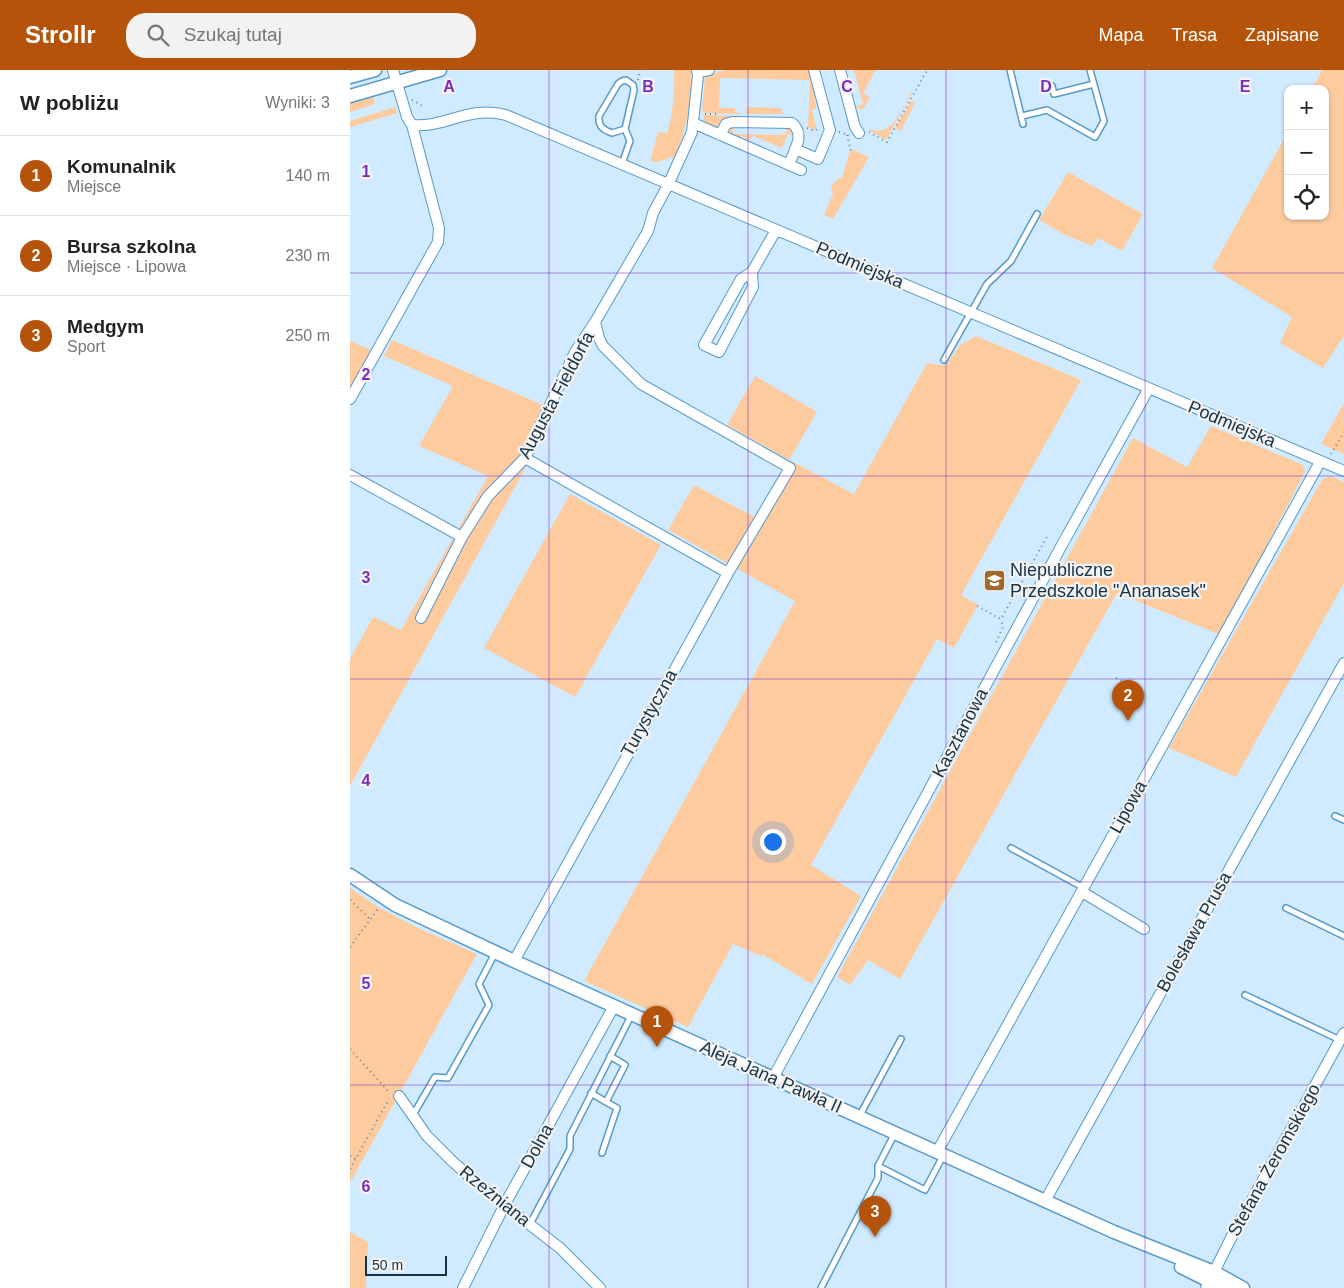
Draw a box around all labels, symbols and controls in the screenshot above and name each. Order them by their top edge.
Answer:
search box [126,13,476,58]
text: Strollr [25,21,96,48]
icon: search [144,21,172,49]
text: Szukaj tutaj [184,24,282,45]
text: Mapa [1099,25,1144,45]
text: Trasa [1172,25,1217,45]
text: Zapisane [1245,25,1319,45]
text: A [443,78,455,95]
text: B [642,78,654,95]
text: C [841,78,853,95]
text: D [1040,78,1052,95]
text: E [1240,78,1251,95]
map controls [1284,85,1329,220]
button: + [1284,85,1329,130]
text: W pobliżu [20,91,119,114]
text: Wyniki: 3 [265,94,330,111]
button: − [1284,130,1329,175]
text: Komunalnik [67,156,176,177]
text: 1 [362,163,371,180]
text: 1 [32,167,40,184]
text: 140 m [286,167,330,184]
button: locate [1284,175,1329,220]
text: Miejsce [67,178,121,195]
text: Bursa szkolna [67,236,196,257]
street label: Podmiejska [813,238,908,293]
text: 2 [32,247,40,264]
text: 230 m [286,247,330,264]
text: Miejsce · Lipowa [67,258,186,275]
text: Medgym [67,316,144,337]
text: 3 [32,327,40,344]
text: 250 m [286,327,330,344]
street label: Augusta Fieldorfa [514,327,598,462]
text: Sport [67,338,105,355]
text: 2 [362,366,371,383]
street label: Podmiejska [1185,397,1280,452]
place label: Niepubliczne Przedszkole "Ananasek" [1010,560,1206,601]
school or university icon: Niepubliczne Przedszkole "Ananasek" [982,568,1006,592]
text: 3 [362,569,371,586]
street label: Turystyczna [617,665,682,760]
pin: 2 [1112,680,1144,721]
street label: Kasztanowa [928,684,992,781]
text: 4 [362,772,371,789]
street label: Lipowa [1105,776,1151,837]
your location [760,829,786,855]
street label: Bolesława Prusa [1153,868,1236,995]
text: 5 [362,975,371,992]
pin: 1 [641,1006,673,1047]
street label: Aleja Jana Pawła II [697,1037,845,1117]
street label: Stefana Żeromskiego [1224,1080,1324,1240]
street label: Dolna [517,1120,558,1171]
street label: Rzeźniana [456,1161,535,1231]
text: 6 [362,1178,371,1195]
pin: 3 [859,1196,891,1237]
scale bar [365,1253,448,1276]
text: 50 m [372,1257,403,1273]

